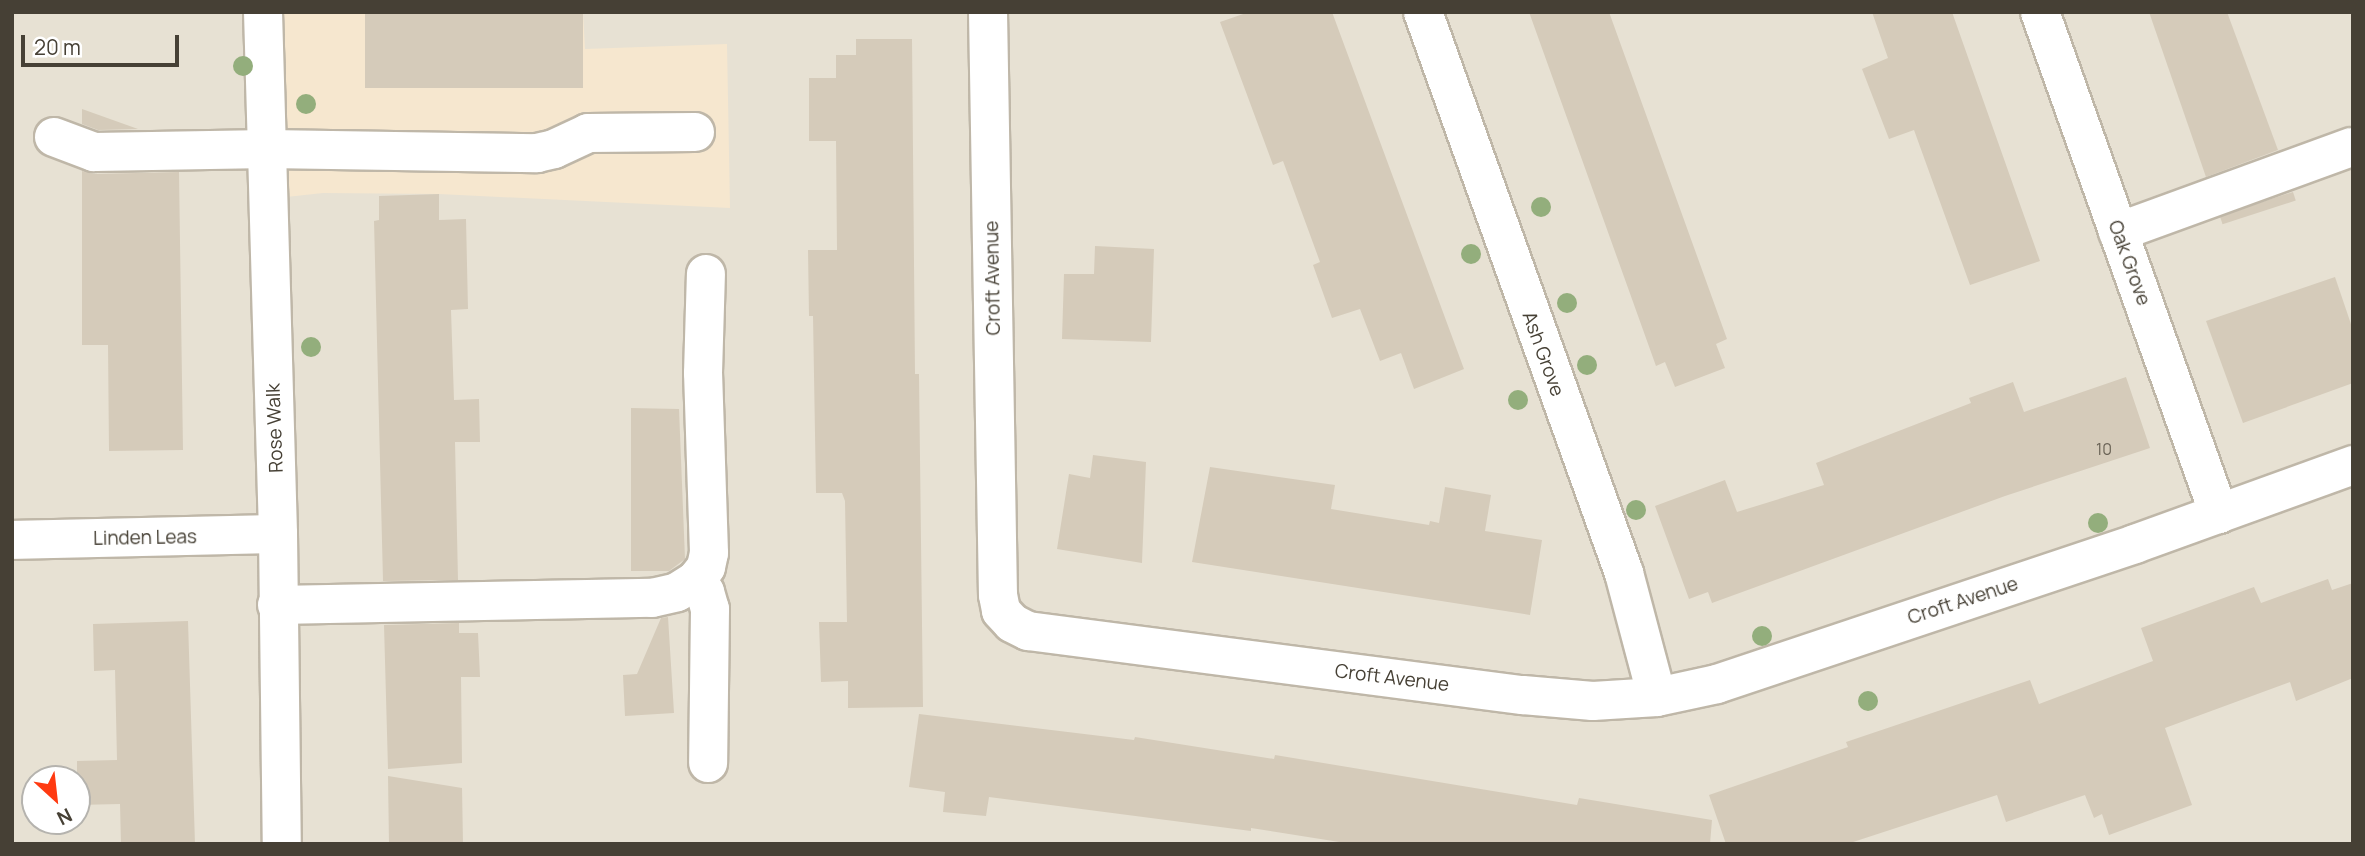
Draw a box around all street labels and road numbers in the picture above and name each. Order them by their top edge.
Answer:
street label: Oak Grove [2103,217,2155,309]
street label: Croft Avenue [981,220,1005,336]
street label: Ash Grove [1517,309,1569,399]
street label: Rose Walk [262,383,288,473]
street label: Linden Leas [93,526,197,550]
street label: Croft Avenue [1905,572,2021,630]
street label: Croft Avenue [1334,660,1450,696]

